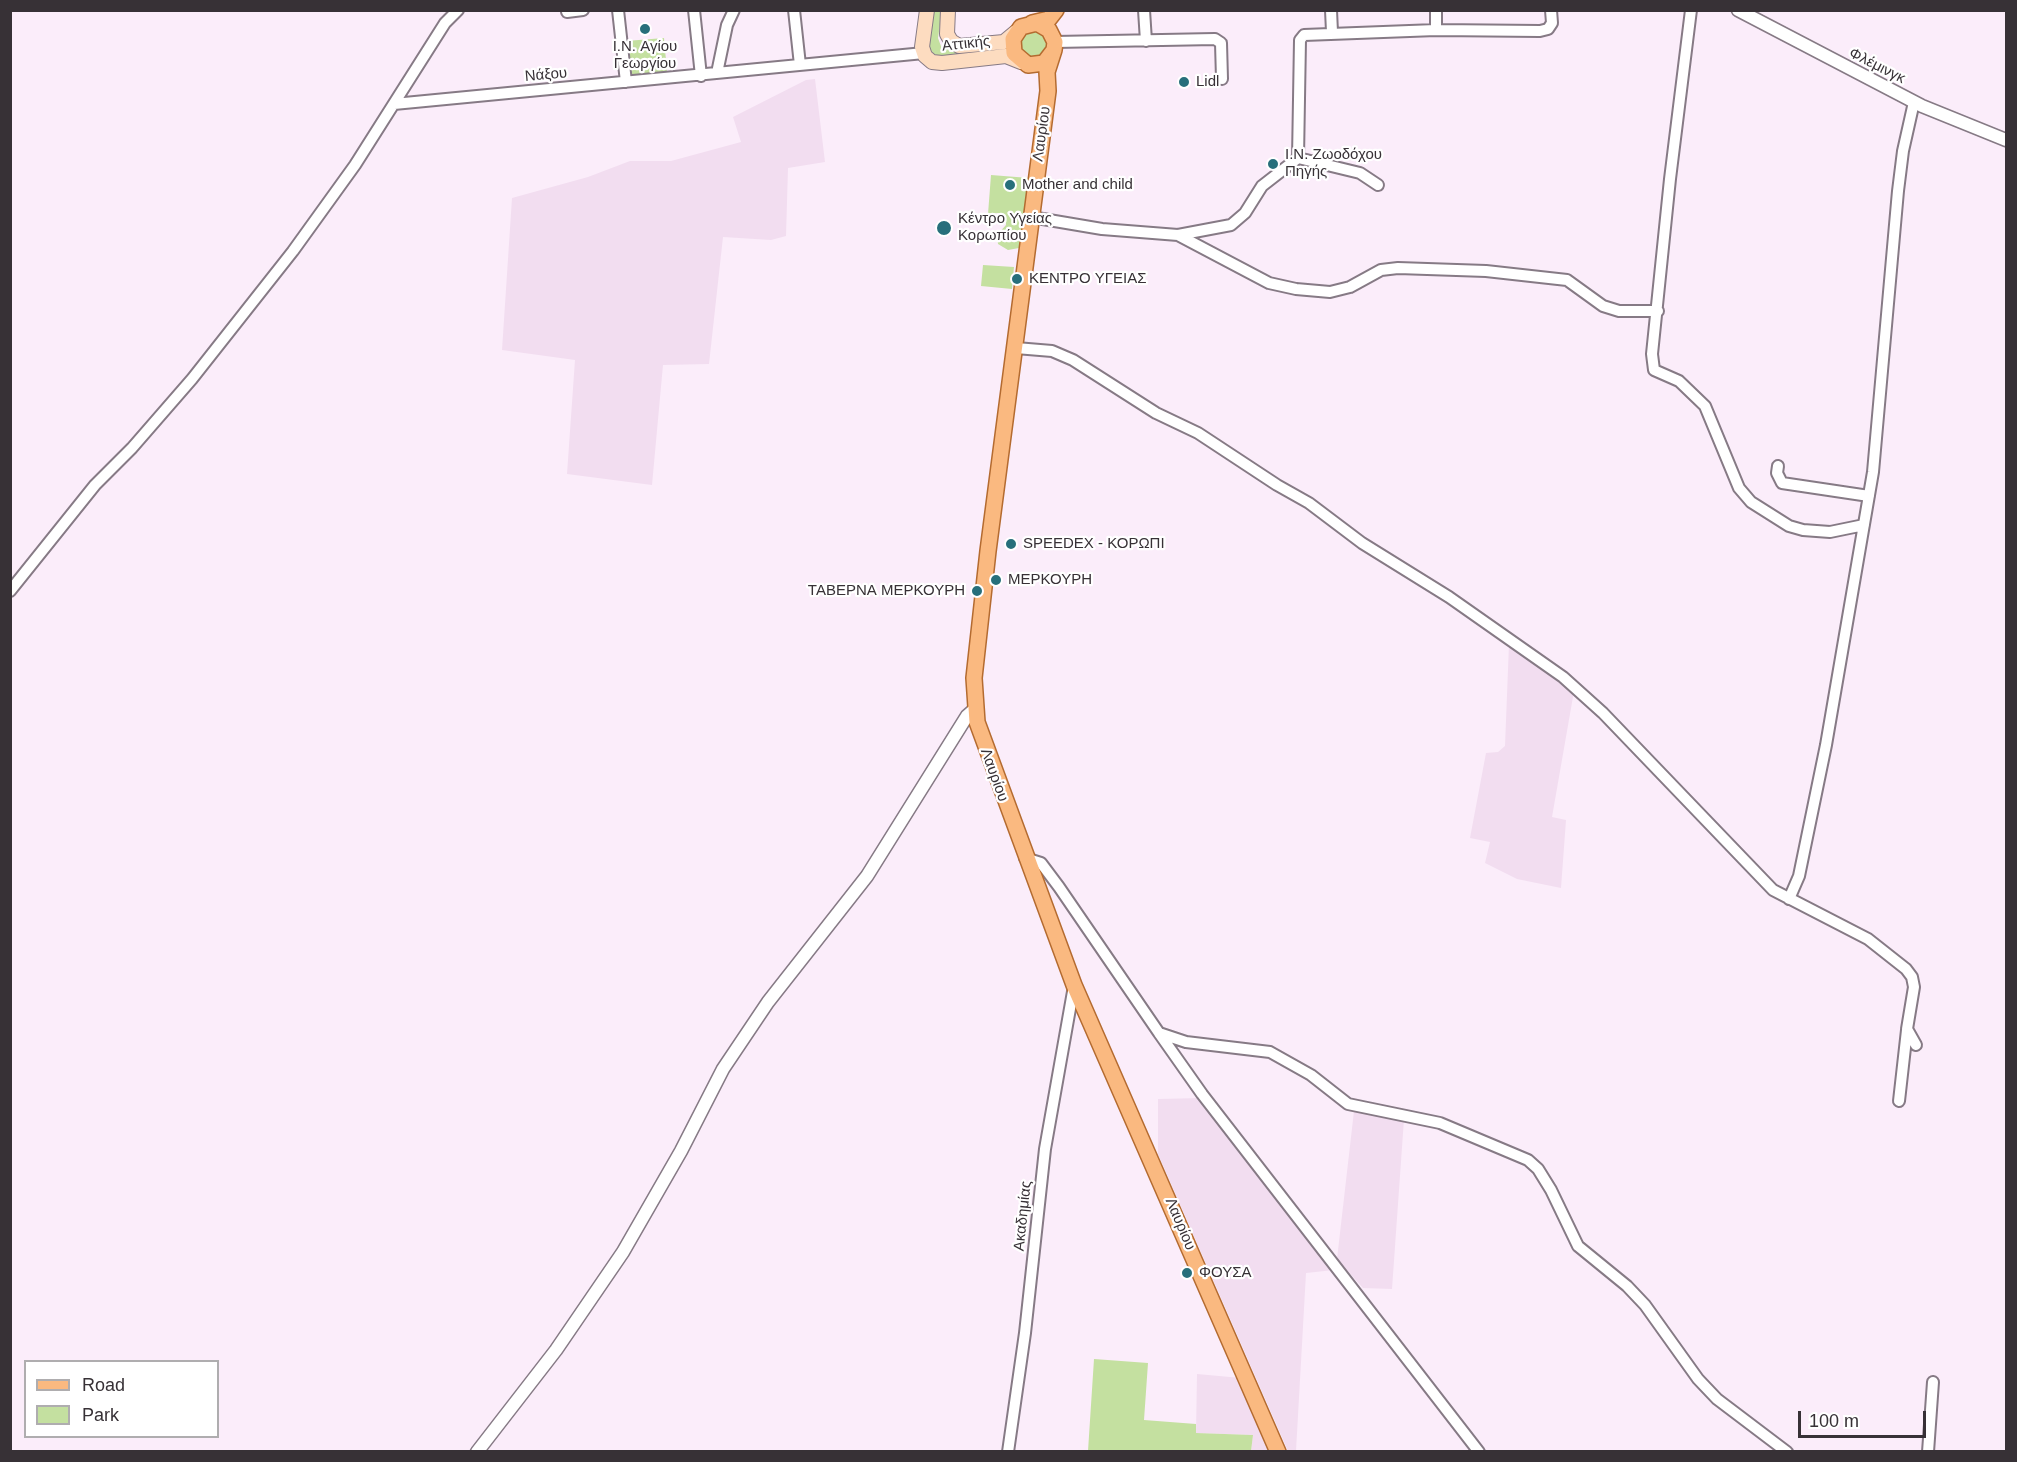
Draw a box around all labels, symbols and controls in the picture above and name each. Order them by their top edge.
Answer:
marker: Ι.Ν. Αγίου Γεωργίου [638,22,652,36]
street label: Αττικής [941,33,991,55]
place label: Ι.Ν. Αγίου Γεωργίου [613,38,677,73]
street label: Φλέμινγκ [1846,44,1908,88]
street label: Νάξου [524,64,568,86]
place label: Lidl [1196,73,1219,91]
marker: Lidl [1177,75,1191,89]
street label: Λαυρίου [1029,105,1055,163]
place label: Ι.Ν. Ζωοδόχου Πηγής [1285,146,1382,181]
marker: Ι.Ν. Ζωοδόχου Πηγής [1266,157,1280,171]
place label: Mother and child [1022,176,1133,194]
marker: Mother and child [1003,178,1017,192]
place label: Κέντρο Υγείας Κορωπίου [958,210,1052,245]
marker: Κέντρο Υγείας Κορωπίου [935,219,953,237]
place label: ΚΕΝΤΡΟ ΥΓΕΙΑΣ [1029,270,1147,288]
marker: ΚΕΝΤΡΟ ΥΓΕΙΑΣ [1010,272,1024,286]
place label: SPEEDEX - ΚΟΡΩΠΙ [1023,535,1165,553]
marker: SPEEDEX - ΚΟΡΩΠΙ [1004,537,1018,551]
place label: ΜΕΡΚΟΥΡΗ [1008,571,1092,589]
marker: ΜΕΡΚΟΥΡΗ [989,573,1003,587]
place label: ΤΑΒΕΡΝΑ ΜΕΡΚΟΥΡΗ [808,582,965,600]
marker: ΤΑΒΕΡΝΑ ΜΕΡΚΟΥΡΗ [970,584,984,598]
street label: Λαυρίου [976,746,1012,804]
street label: Ακαδημίας [1010,1180,1036,1252]
street label: Λαυρίου [1161,1195,1199,1253]
place label: ΦΟΥΣΑ [1199,1264,1251,1282]
marker: ΦΟΥΣΑ [1180,1266,1194,1280]
legend [24,1360,219,1438]
text: Road [82,1375,125,1395]
scale bar [1801,1399,1928,1437]
text: Park [82,1405,119,1425]
text: 100 m [1809,1411,1859,1431]

